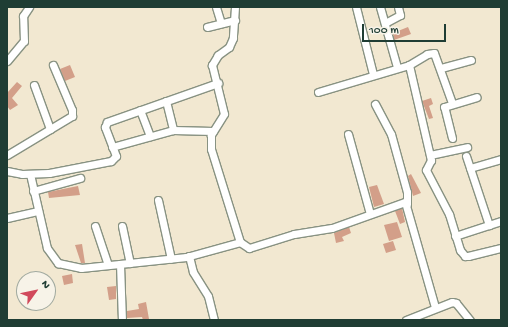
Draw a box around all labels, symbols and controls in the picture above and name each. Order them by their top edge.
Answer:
scale bar [364,16,448,42]
text: 100 m [369,24,399,38]
north arrow [16,271,56,311]
text: N [38,279,52,291]

